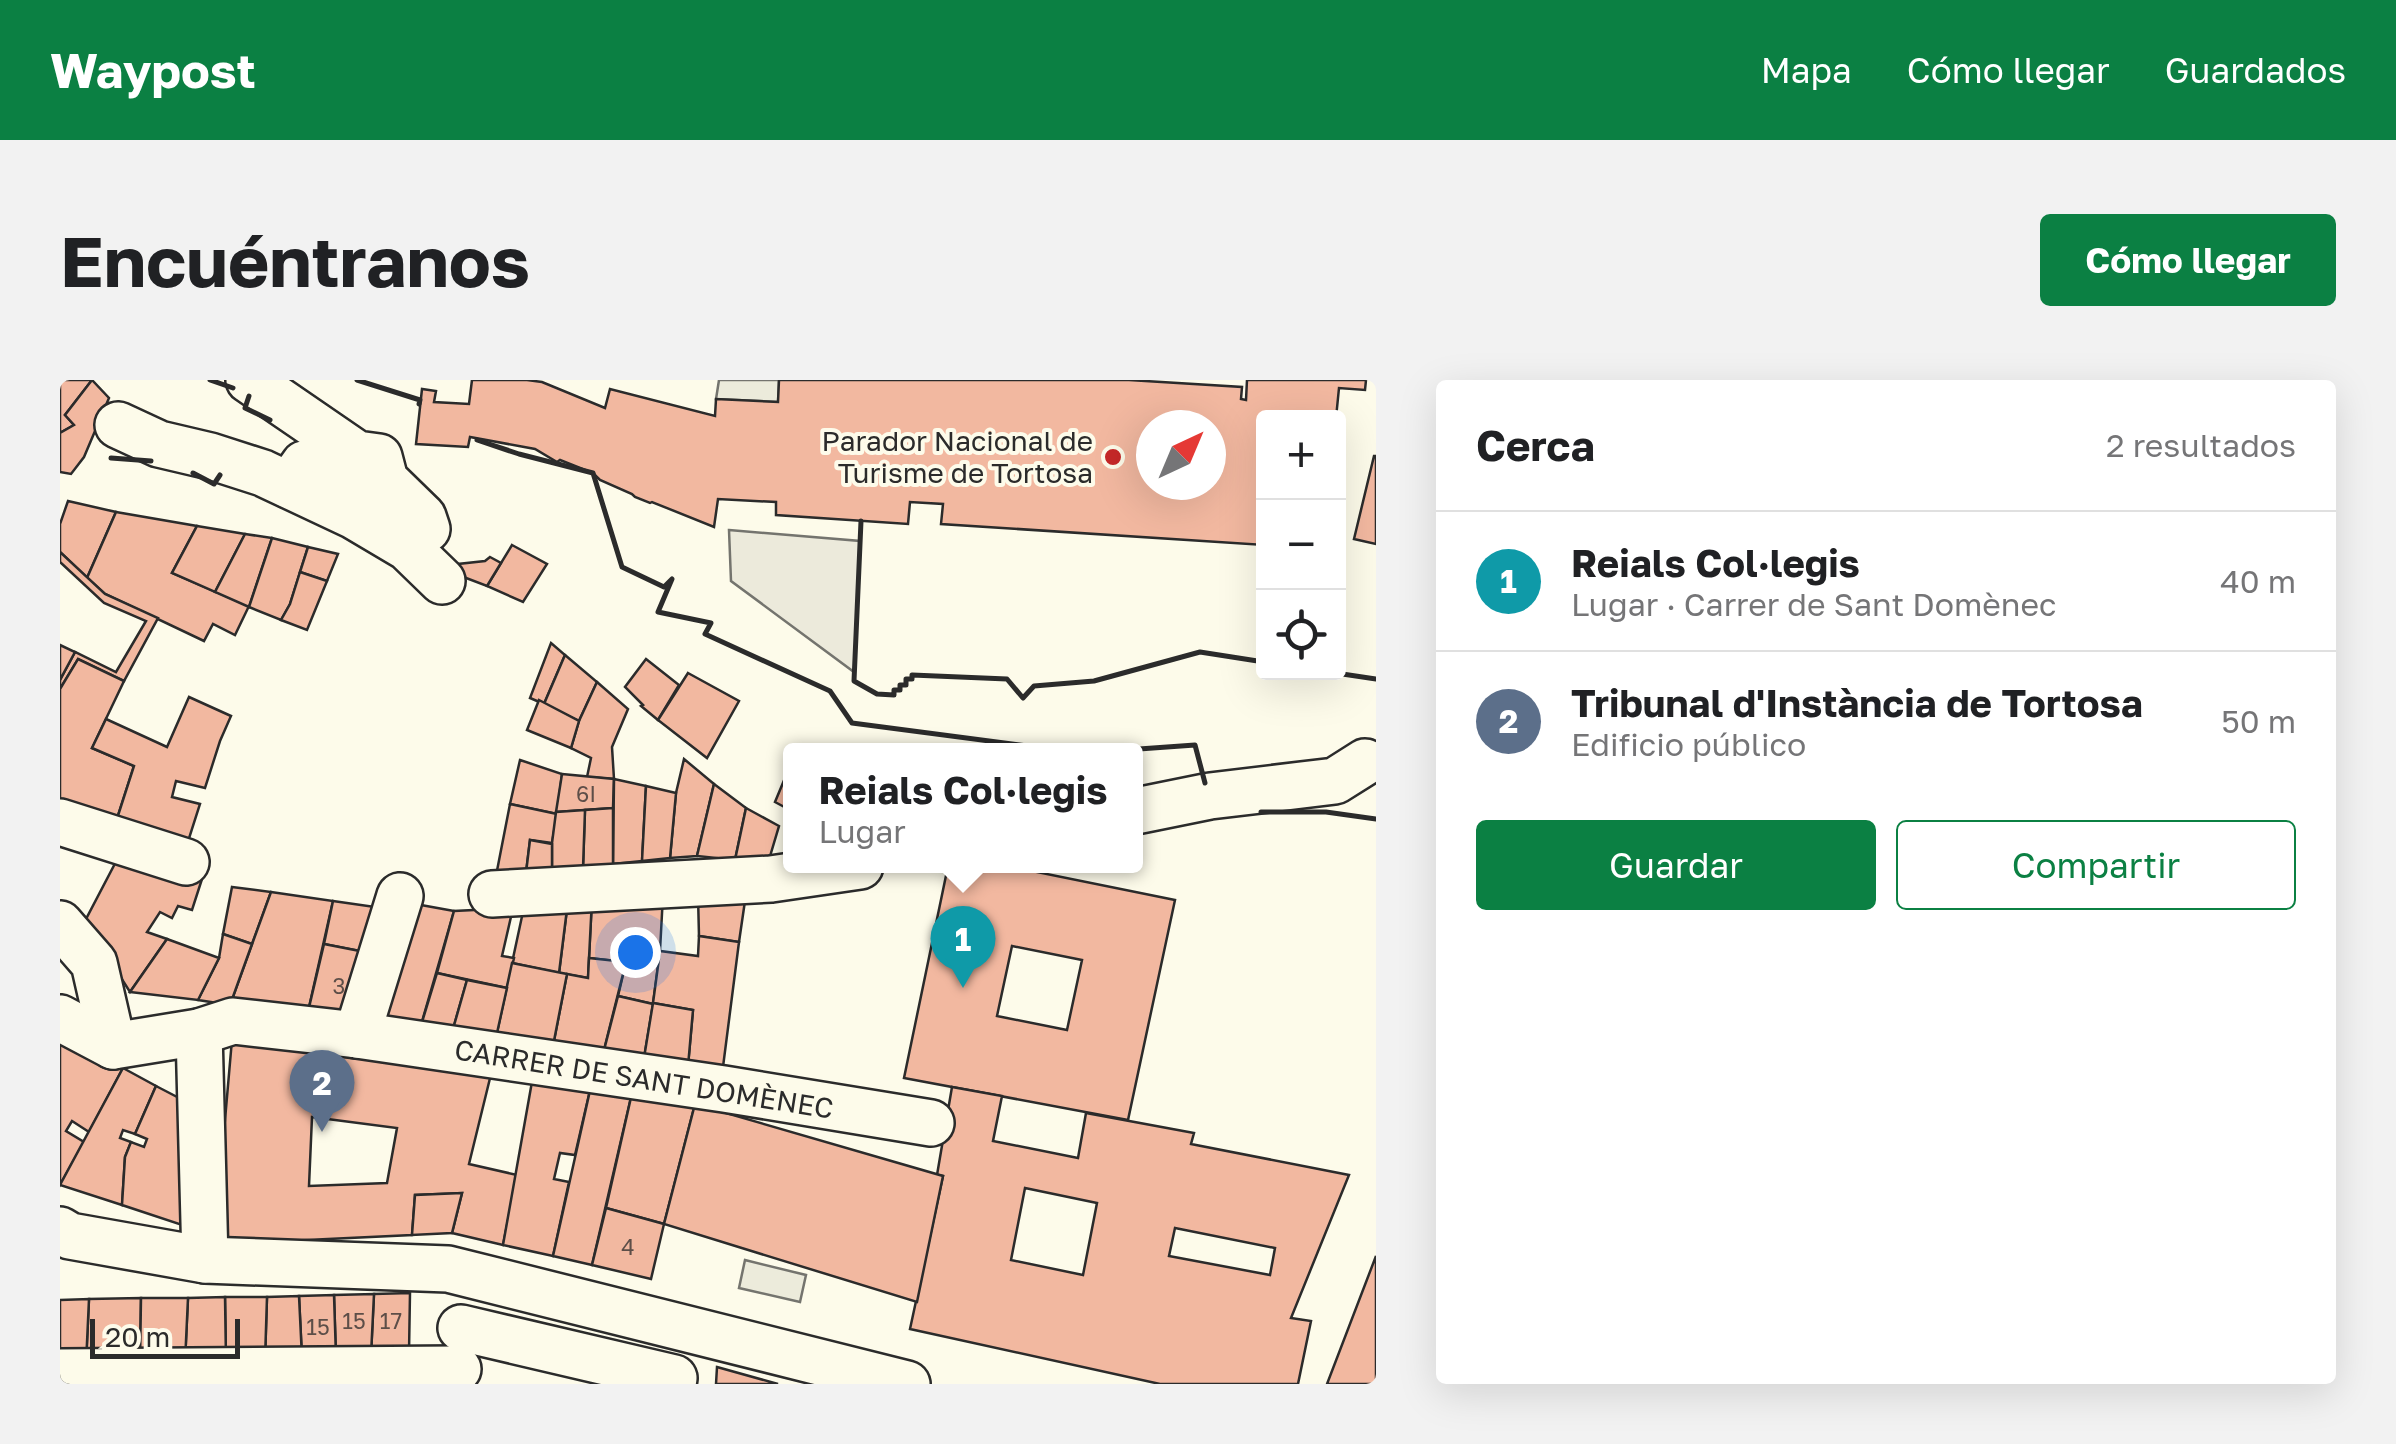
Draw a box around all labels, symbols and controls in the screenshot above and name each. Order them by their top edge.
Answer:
text: Waypost [50,41,256,99]
text: Mapa [1761,49,1852,91]
text: Cómo llegar [1907,49,2110,91]
text: Guardados [2165,49,2346,91]
button: Cómo llegar [2040,214,2336,306]
text: Encuéntranos [60,218,530,302]
north arrow [1136,410,1226,500]
map controls [1256,410,1346,680]
button: + [1256,410,1346,500]
text: Cerca [1476,420,1595,470]
place label: Parador Nacional de Turisme de Tortosa [822,424,1093,489]
text: 2 resultados [2106,426,2296,464]
marker: Parador Nacional de Turisme de Tortosa [1102,446,1124,468]
button: − [1256,500,1346,590]
text: Reials Col·legis [1571,540,1860,585]
text: 1 [1500,562,1517,600]
text: 40 m [2220,562,2296,600]
text: Lugar · Carrer de Sant Domènec [1571,585,2056,623]
button: locate [1256,590,1346,680]
text: Tribunal d'Instància de Tortosa [1571,680,2143,725]
text: 2 [1499,702,1518,740]
text: 50 m [2221,702,2296,740]
text: Edificio público [1571,725,1806,763]
popup [783,743,1143,873]
text: Reials Col·legis [819,767,1107,812]
house number: 6I [576,780,596,807]
text: Lugar [819,812,906,850]
button: Guardar [1476,820,1876,910]
button: Compartir [1896,820,2296,910]
pin: 1 [930,906,996,988]
your location [610,927,661,978]
house number: 3 [333,972,345,999]
street label: CARRER DE SANT DOMÈNEC [452,1032,836,1125]
pin: 2 [290,1050,354,1132]
house number: 4 [621,1233,635,1260]
house number: 15 [342,1307,366,1334]
house number: 17 [380,1307,402,1334]
house number: 15 [306,1313,330,1340]
scale bar [90,1314,240,1358]
text: 20 m [105,1320,170,1353]

